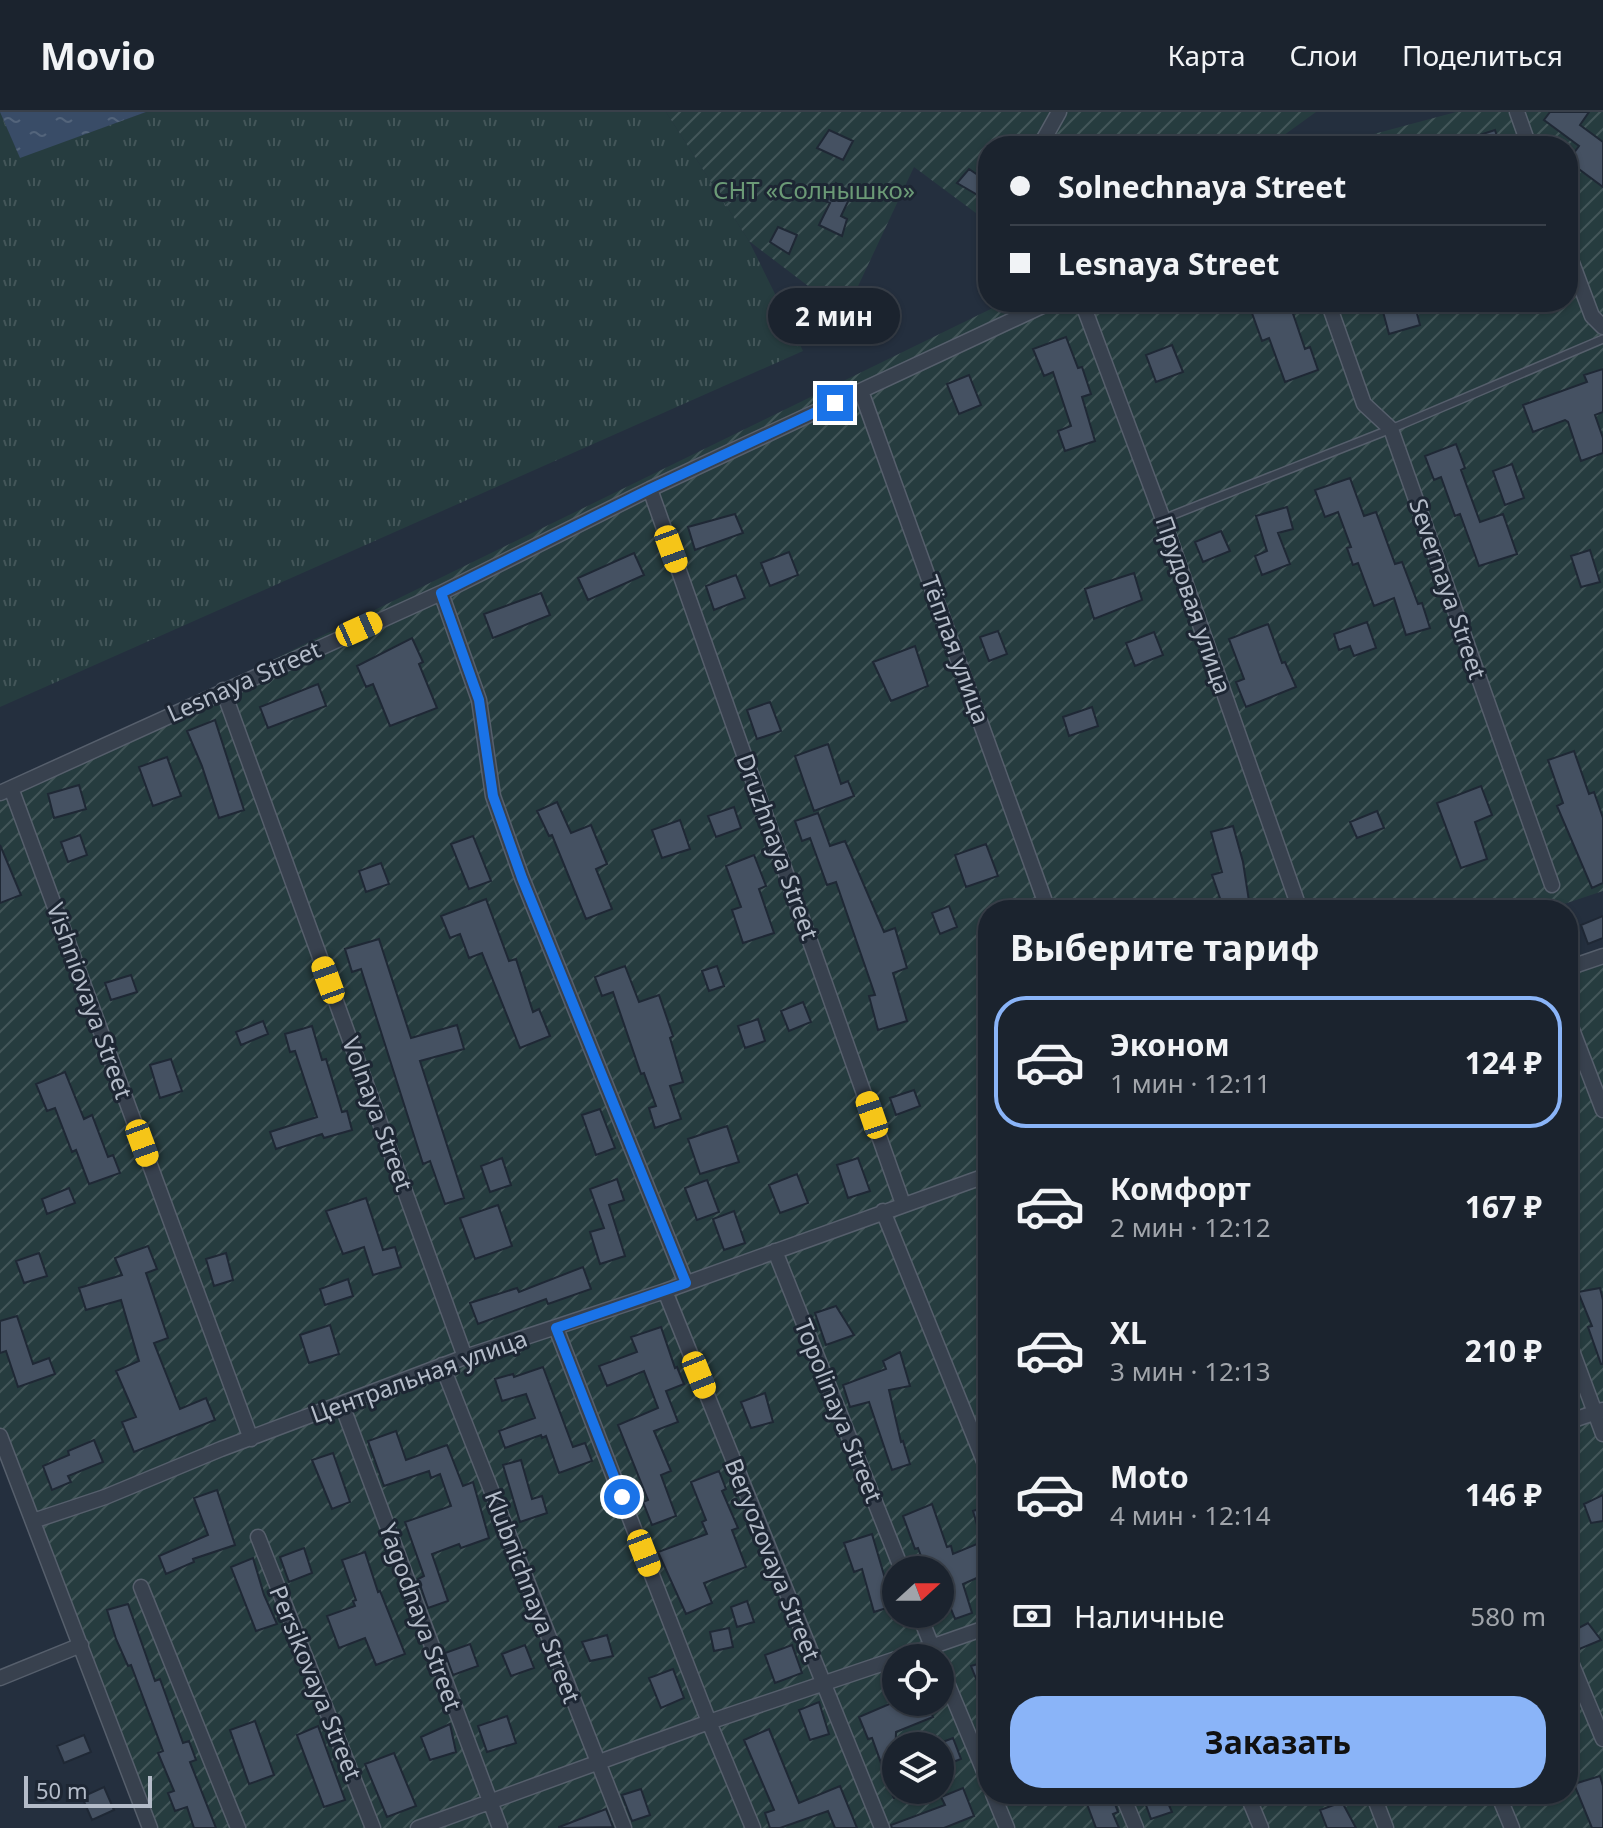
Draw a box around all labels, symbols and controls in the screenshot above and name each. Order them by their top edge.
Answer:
text: Movio [40,29,156,81]
text: Карта [1167,36,1246,74]
text: Слои [1290,36,1358,74]
text: Поделиться [1402,36,1563,74]
text: Solnechnaya Street [1058,166,1346,207]
park label: СНТ «Солнышко» [713,173,915,206]
text: Lesnaya Street [1058,243,1279,284]
callout: 2 мин [769,287,901,343]
text: 2 мин [795,298,873,334]
route end [817,385,853,421]
street label: Severnaya Street [1402,494,1495,684]
street label: Прудовая улица [1148,511,1240,698]
car [652,522,690,576]
street label: Тёплая улица [914,571,999,728]
car [332,608,386,650]
street label: Lesnaya Street [161,632,326,729]
street label: Druzhnaya Street [729,749,827,944]
street label: Vishniovaya Street [40,898,141,1104]
text: Выберите тариф [1010,923,1319,972]
car [309,953,347,1007]
text: Эконом [1110,1024,1230,1065]
icon: car [1014,1026,1086,1098]
street label: Volnaya Street [335,1032,422,1195]
text: 124 ₽ [1465,1042,1542,1083]
text: 1 мин · 12:11 [1110,1065,1271,1101]
car [853,1088,891,1142]
car [123,1116,161,1170]
text: Комфорт [1110,1168,1251,1209]
icon: car [1014,1170,1086,1242]
text: 167 ₽ [1465,1186,1542,1227]
text: 2 мин · 12:12 [1110,1209,1271,1245]
text: XL [1110,1312,1147,1353]
street label: Topolinaya Street [788,1314,891,1507]
icon: car [1014,1314,1086,1386]
street label: Центральная улица [306,1321,531,1430]
text: 210 ₽ [1465,1330,1542,1371]
car [679,1348,719,1402]
text: 3 мин · 12:13 [1110,1353,1271,1389]
street label: Beryozovaya Street [718,1453,829,1666]
text: Moto [1110,1456,1189,1497]
icon: car [1014,1458,1086,1530]
text: 146 ₽ [1465,1474,1542,1515]
route start [604,1479,640,1515]
street label: Klubnichnaya Street [478,1485,589,1708]
text: 4 мин · 12:14 [1110,1497,1271,1533]
street label: Yagodnaya Street [372,1518,471,1715]
car [624,1526,664,1580]
north arrow [882,1556,954,1628]
map controls [882,1556,954,1804]
street label: Persikovaya Street [262,1580,371,1785]
icon: cash [1010,1594,1054,1638]
text: Наличные [1074,1596,1225,1637]
text: 580 m [1470,1598,1546,1634]
button: locate [882,1644,954,1716]
button: Заказать [1010,1696,1546,1788]
button: layers [882,1732,954,1804]
scale bar [24,1772,152,1808]
text: 50 m [36,1775,87,1805]

